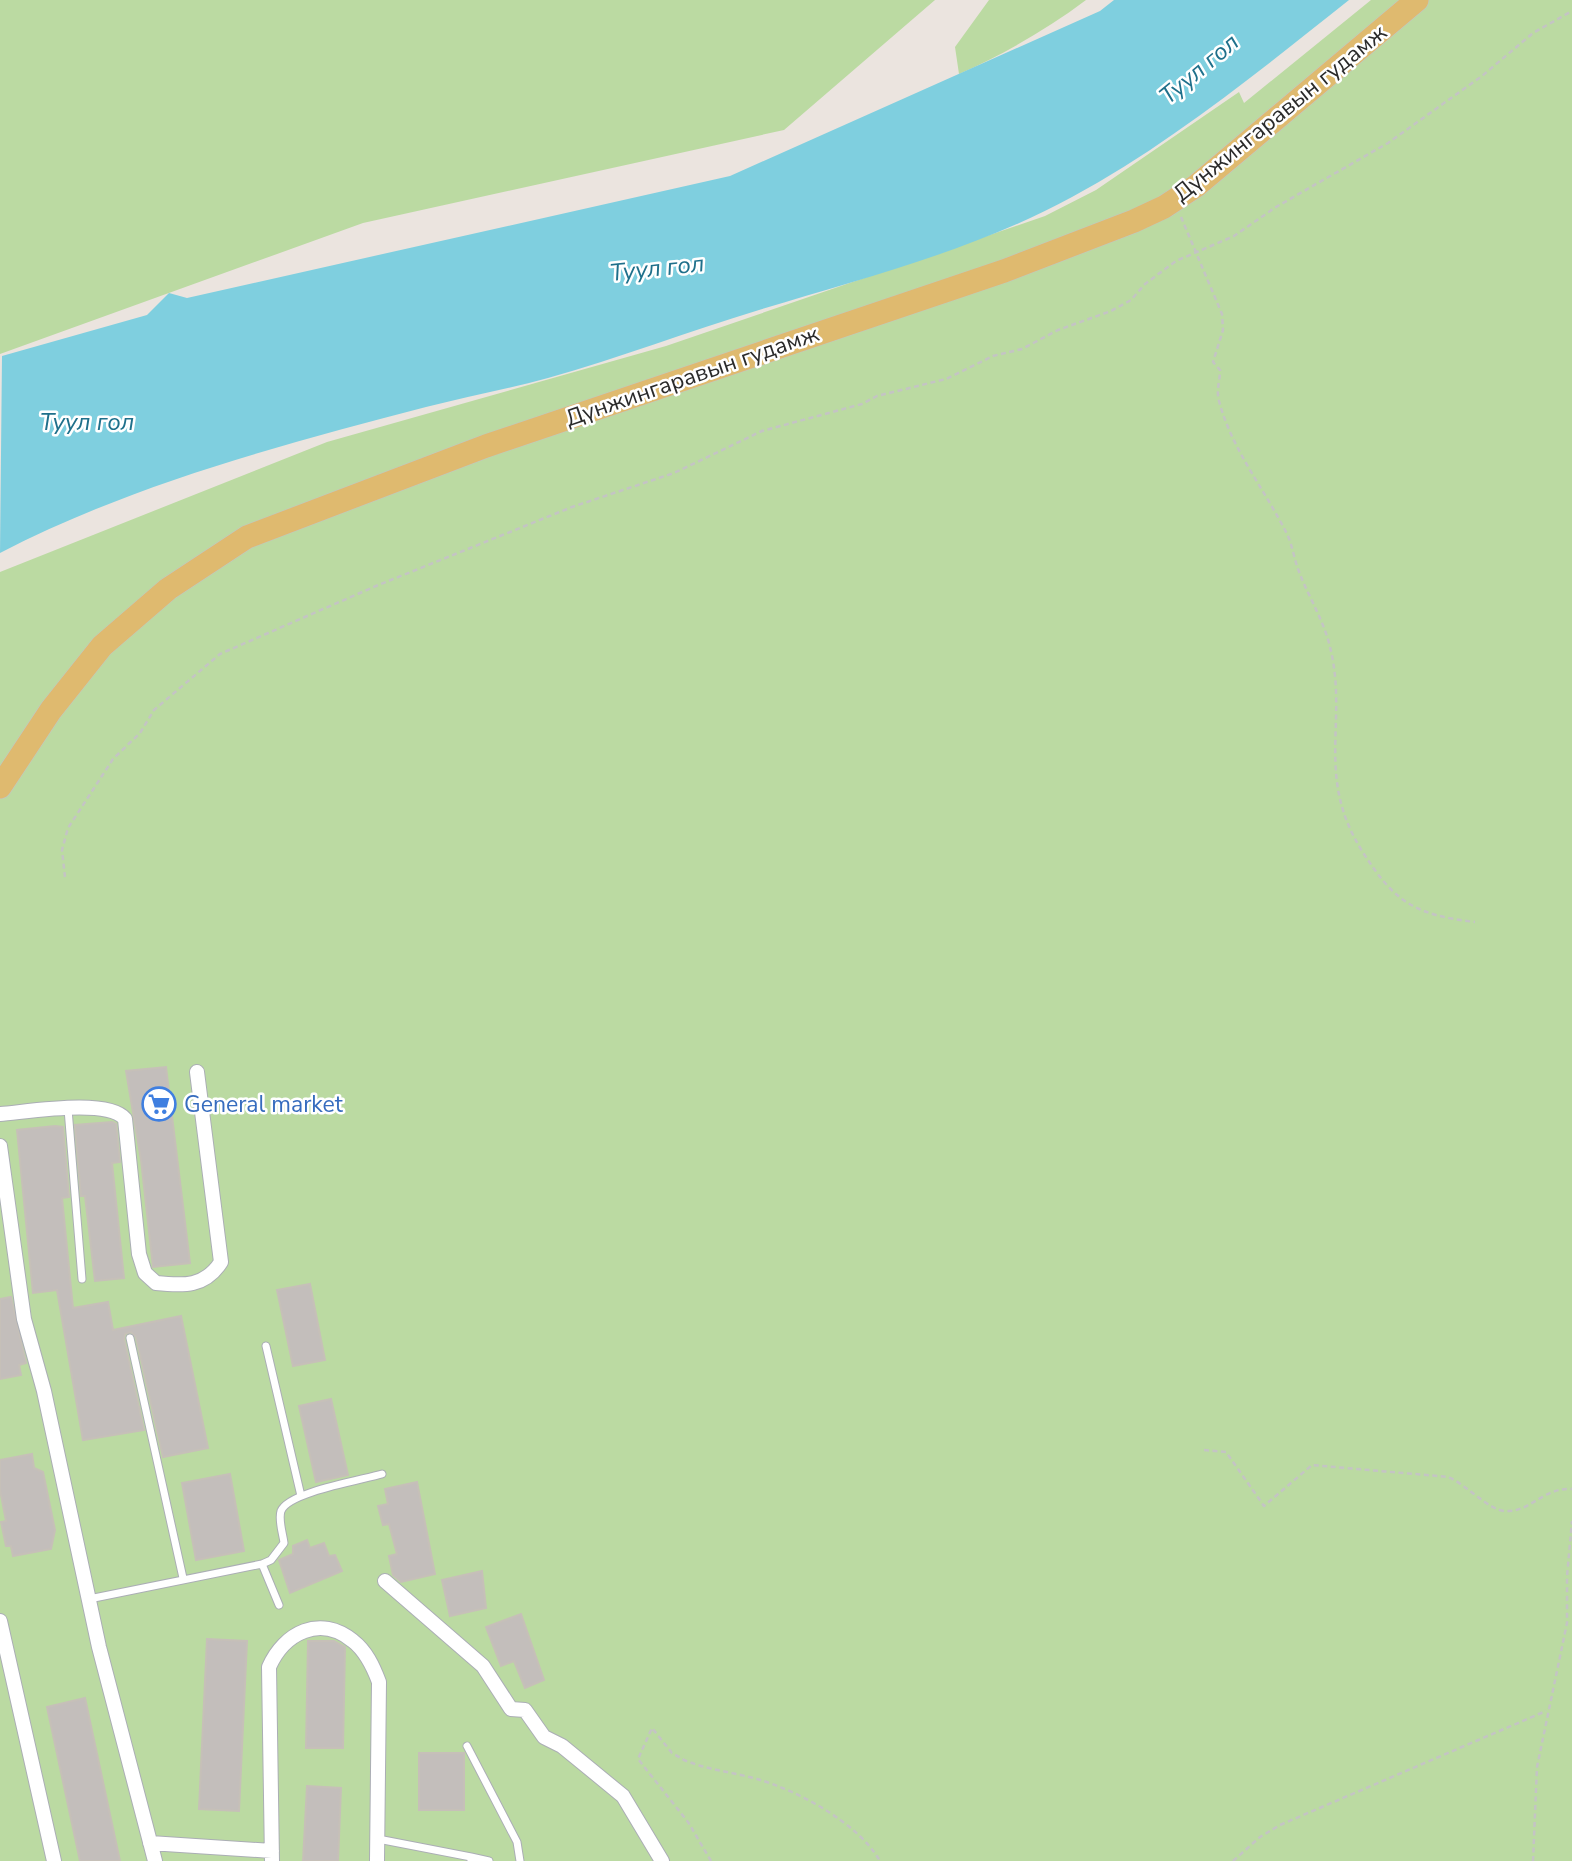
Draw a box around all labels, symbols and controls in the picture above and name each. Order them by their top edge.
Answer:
street label: Дүнжингаравын гудамж [1167,17,1394,209]
water label: Туул гол [1152,26,1246,112]
water label: Туул гол [608,247,706,289]
street label: Дүнжингаравын гудамж [561,318,824,434]
water label: Туул гол [40,406,134,438]
supermarket icon: General market [140,1085,178,1123]
place label: General market [184,1089,344,1120]

